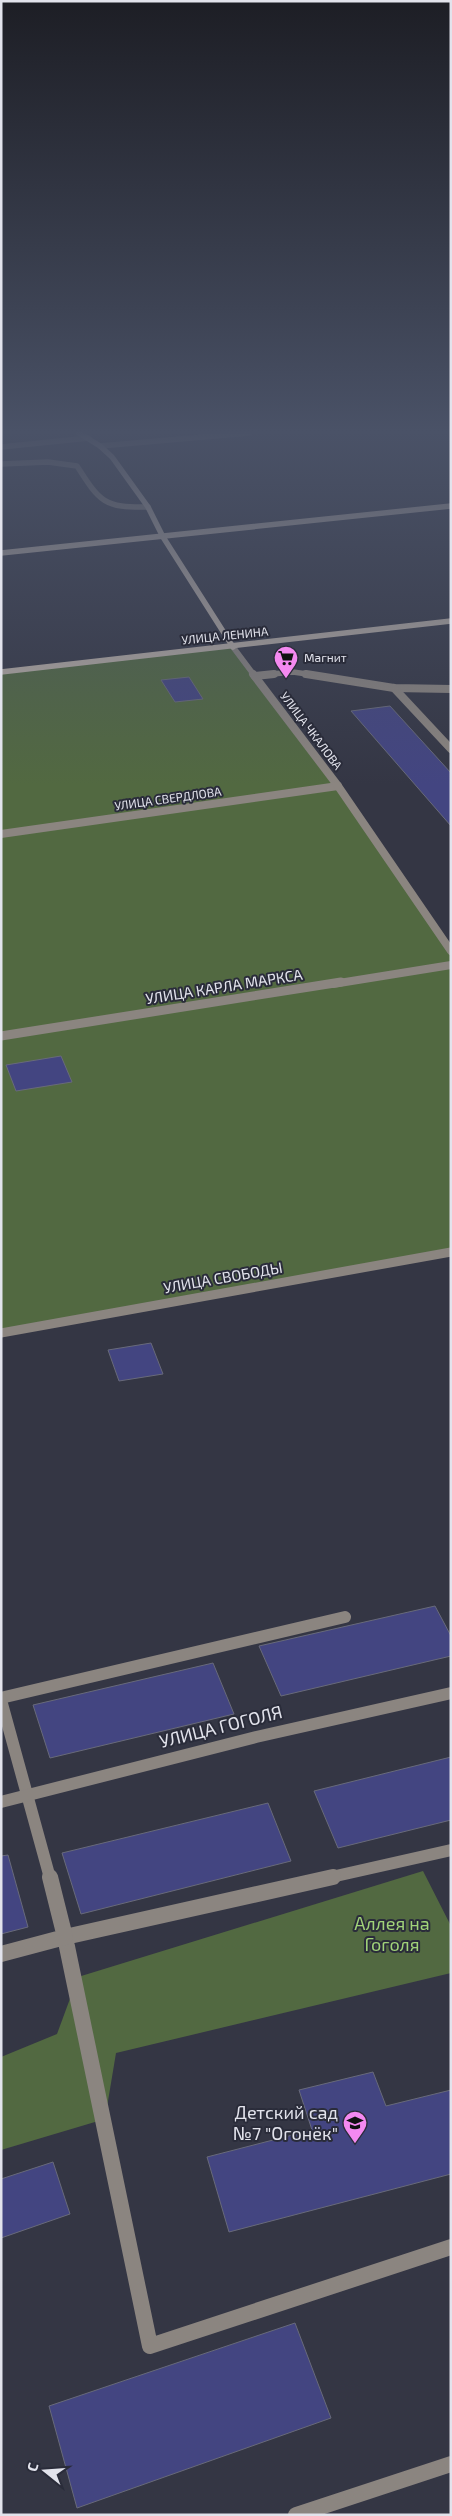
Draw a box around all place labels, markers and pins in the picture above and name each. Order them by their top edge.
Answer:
supermarket icon: Магнит [273,645,299,679]
place label: Магнит [304,650,347,664]
place label: Детский сад №7 "Огонёк" [233,2101,338,2144]
school or university icon: Детский сад №7 "Огонёк" [342,2110,368,2144]

